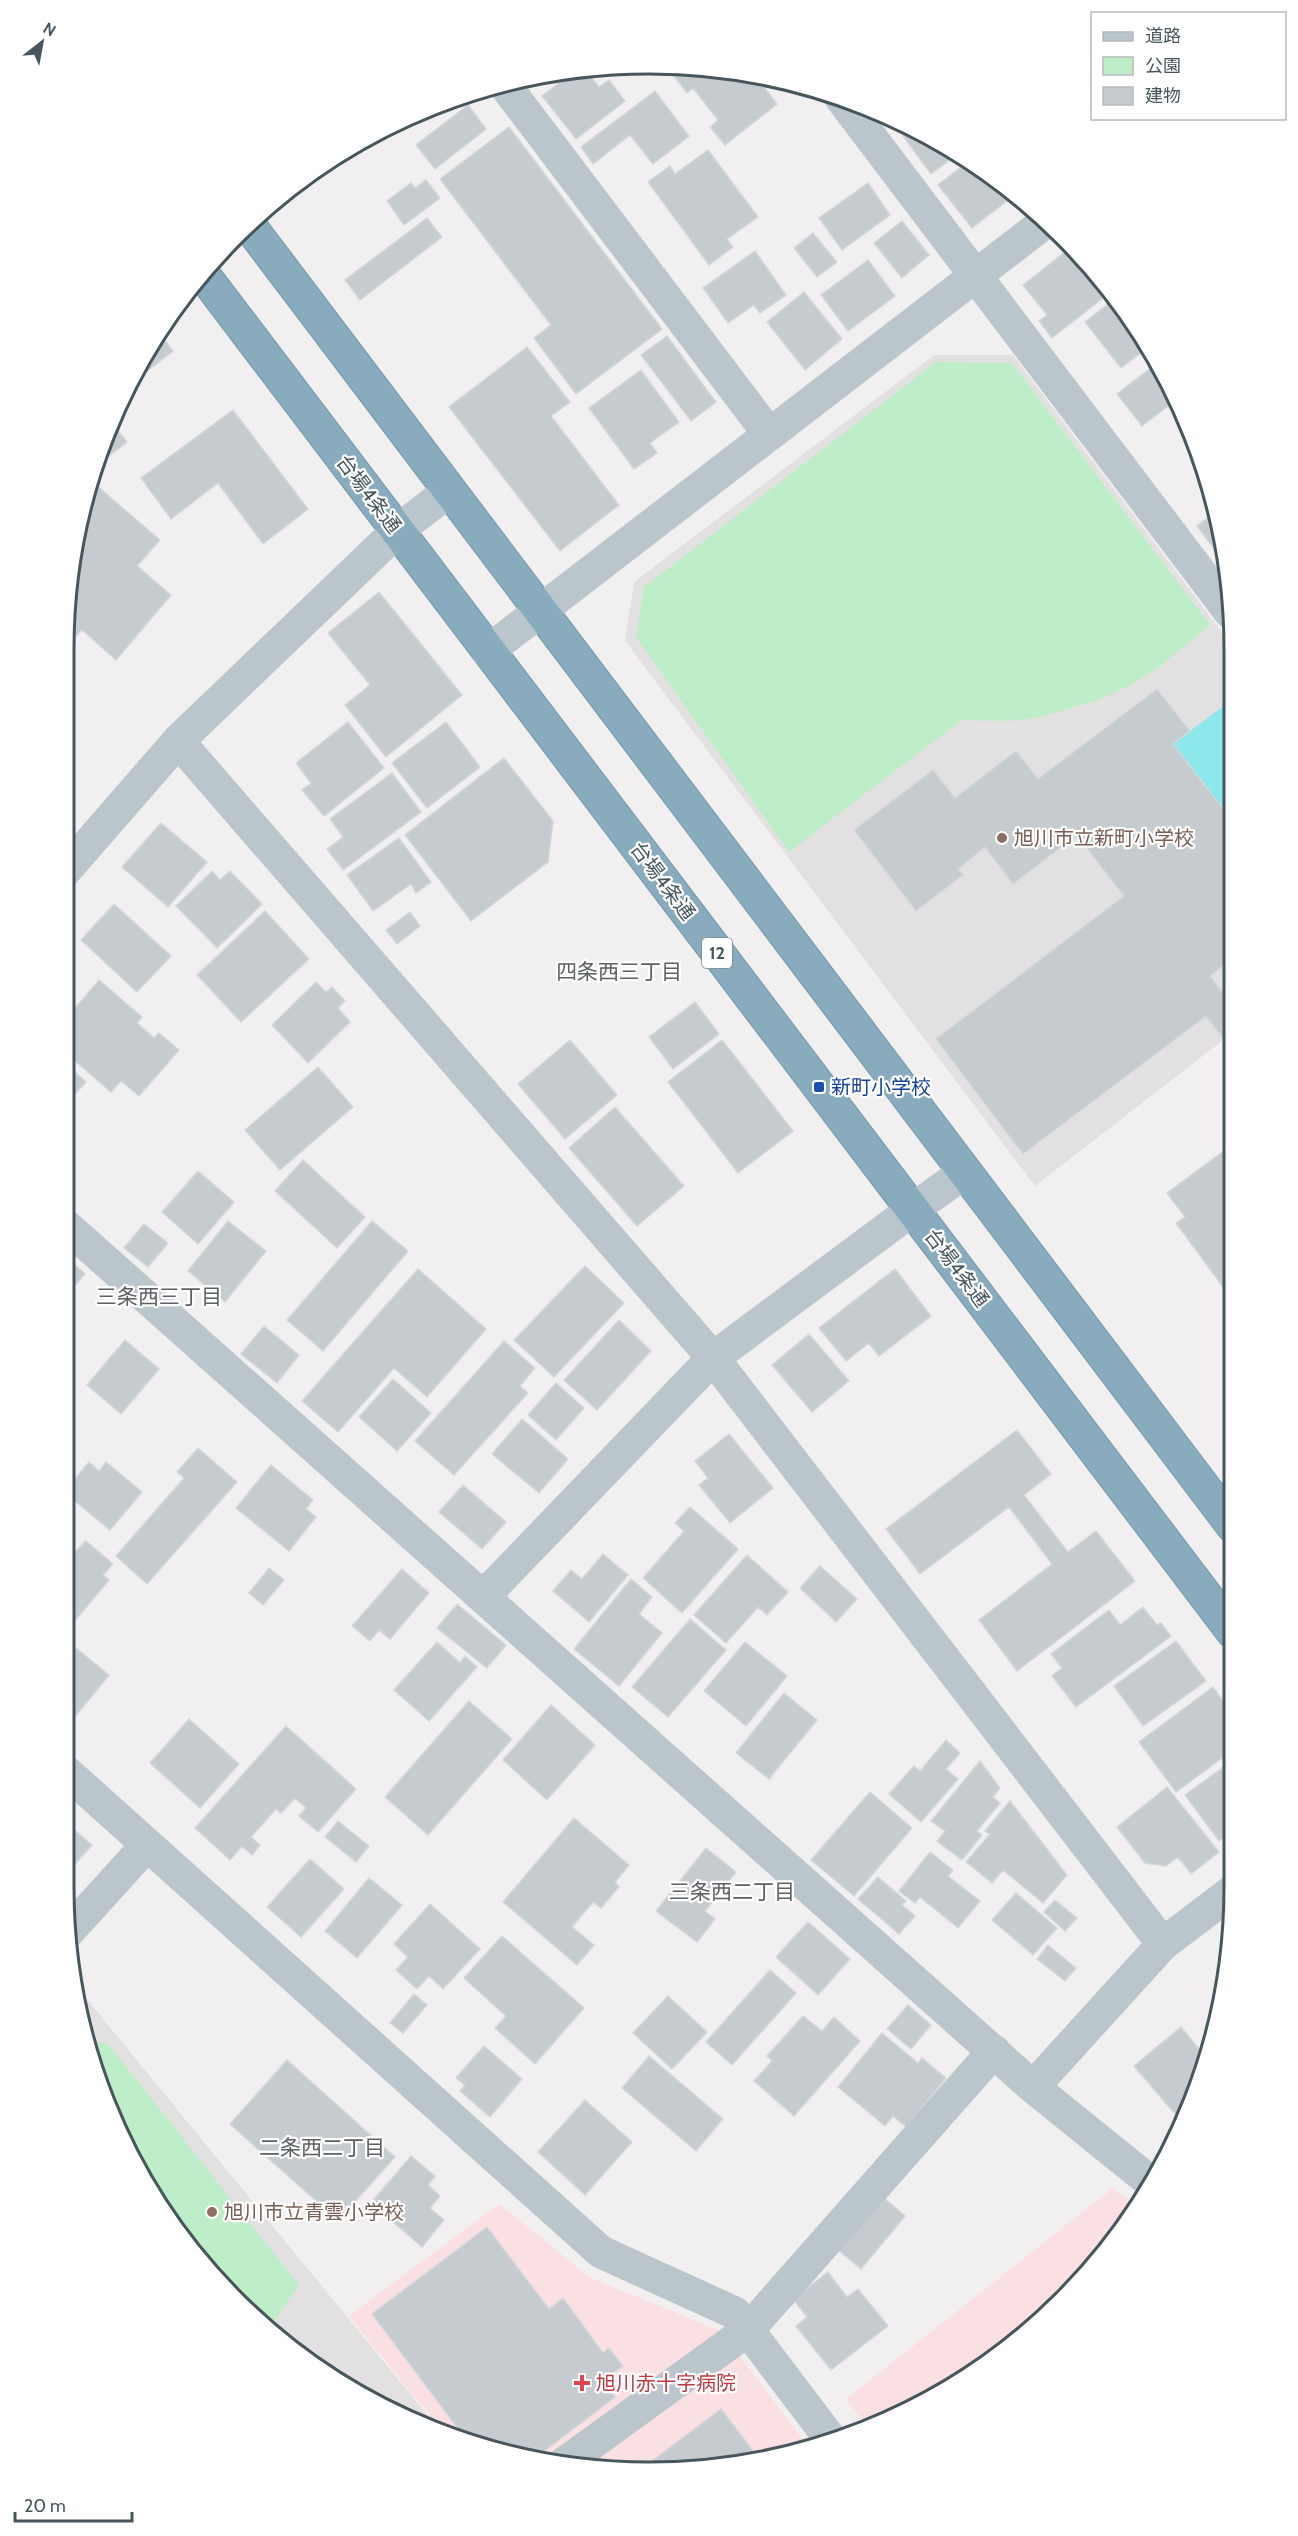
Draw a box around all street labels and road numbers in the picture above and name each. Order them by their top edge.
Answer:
street label: 台場4条通 [332,450,406,538]
street label: 台場4条通 [626,837,700,925]
road number: 12 [702,938,732,968]
street label: 台場4条通 [920,1224,994,1312]

